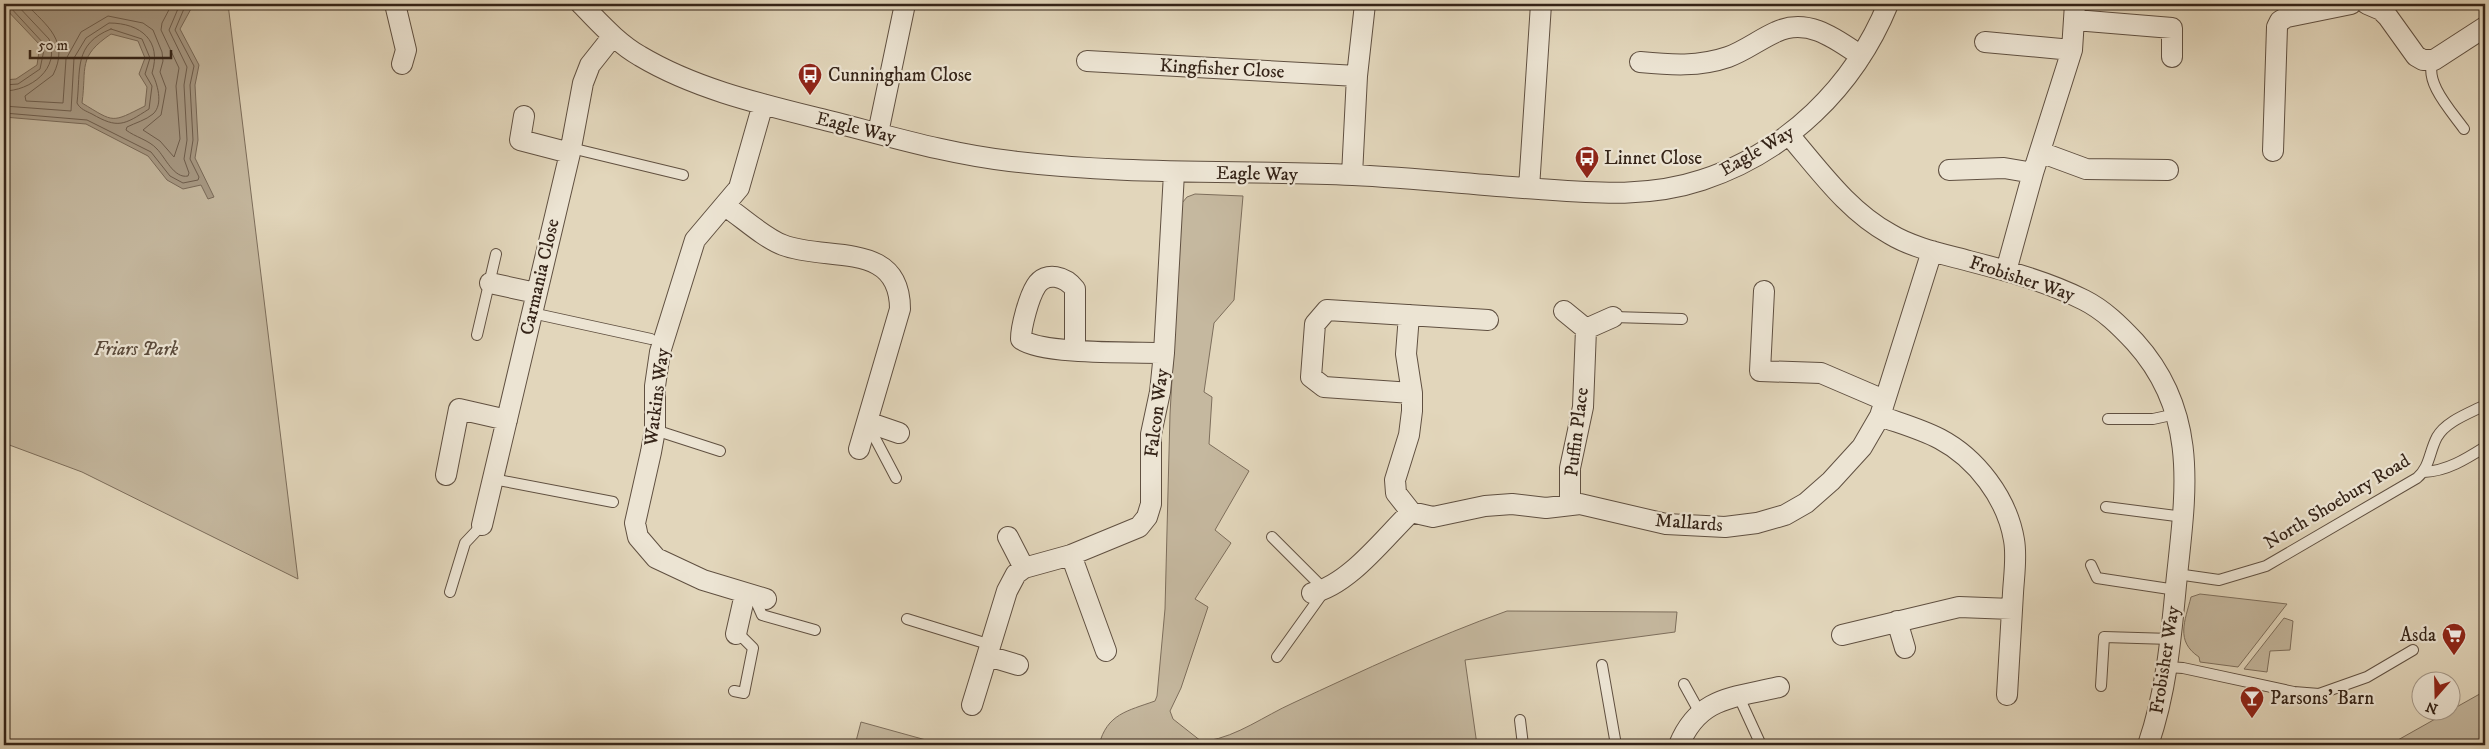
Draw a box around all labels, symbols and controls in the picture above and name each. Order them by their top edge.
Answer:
scale bar [30,28,171,60]
text: 50 m [38,36,68,55]
street label: Kingfisher Close [1159,54,1285,84]
bus stop icon: Cunningham Close [797,62,823,96]
place label: Cunningham Close [828,64,972,87]
street label: Eagle Way [814,107,899,149]
street label: Eagle Way [1716,120,1799,181]
bus stop icon: Linnet Close [1574,145,1600,179]
place label: Linnet Close [1604,147,1702,170]
street label: Eagle Way [1216,162,1299,186]
street label: Carmania Close [515,216,565,337]
street label: Frobisher Way [1966,251,2078,307]
park label: Friars Park [94,338,178,361]
street label: Watkins Way [639,346,675,448]
street label: Falcon Way [1140,366,1174,459]
street label: Puffin Place [1560,386,1594,478]
street label: North Shoebury Road [2260,449,2415,555]
street label: Mallards [1654,509,1724,537]
street label: Frobisher Way [2145,603,2185,716]
supermarket icon: Asda [2441,622,2467,656]
place label: Asda [2400,624,2436,647]
north arrow [2412,672,2462,722]
bar icon: Parsons' Barn [2239,685,2265,719]
place label: Parsons' Barn [2270,687,2374,710]
text: N [2423,697,2440,718]

